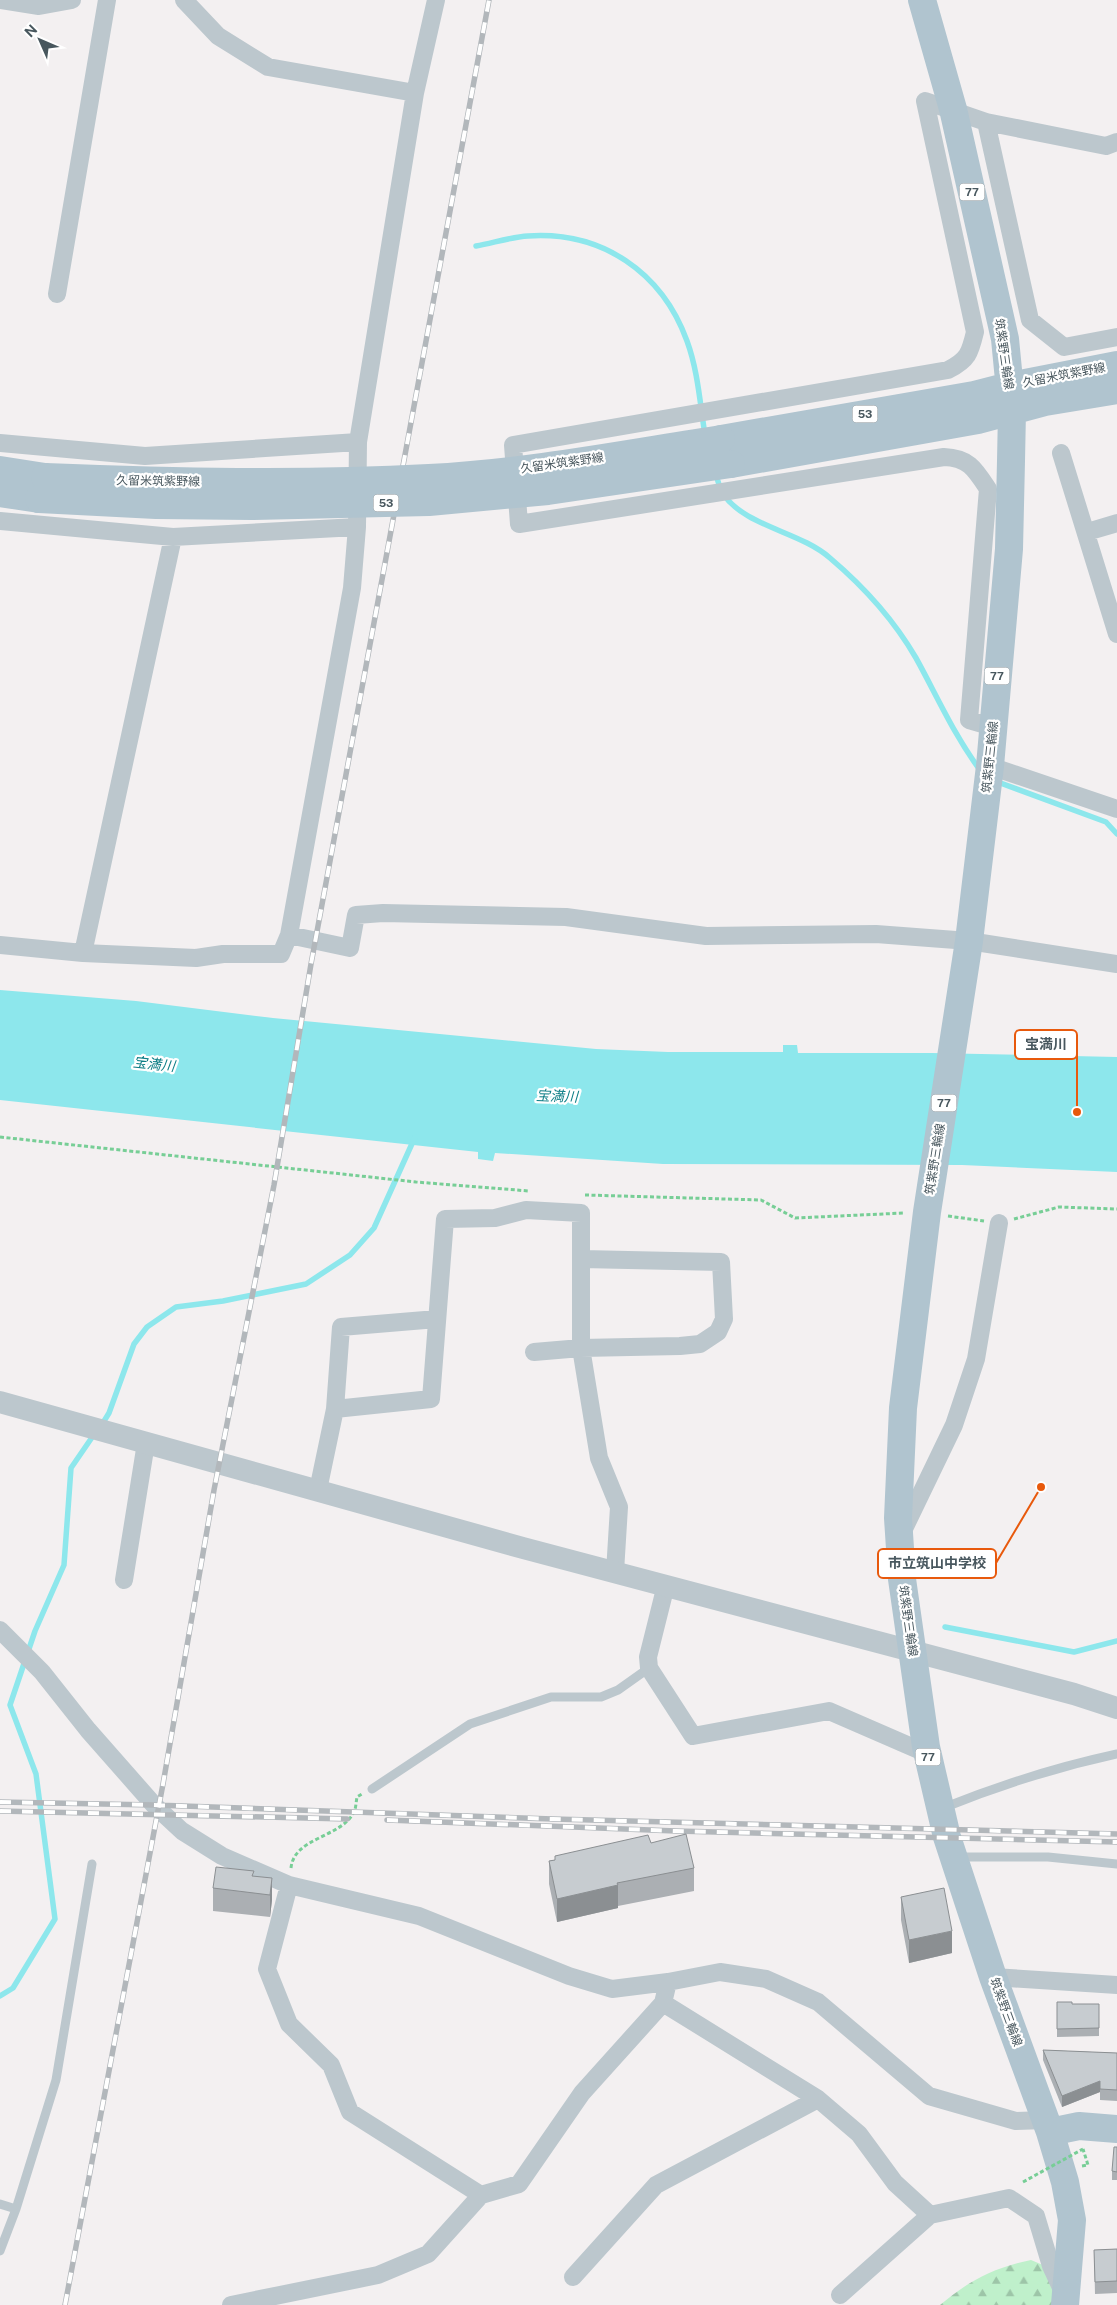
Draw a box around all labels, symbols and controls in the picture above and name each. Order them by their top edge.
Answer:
north arrow [15,15,65,65]
text: N [21,21,40,40]
road number: 77 [960,183,984,200]
street label: 筑紫野三輪線 [992,317,1016,391]
street label: 久留米筑紫野線 [1021,360,1107,390]
road number: 53 [852,406,878,422]
street label: 久留米筑紫野線 [519,450,605,476]
street label: 久留米筑紫野線 [116,473,200,489]
road number: 53 [374,494,398,512]
road number: 77 [984,668,1010,684]
street label: 筑紫野三輪線 [979,720,1001,794]
callout: 宝満川 [1015,1030,1077,1059]
text: 宝満川 [1025,1036,1067,1052]
water label: 宝満川 [132,1054,178,1074]
water label: 宝満川 [536,1087,580,1105]
road number: 77 [932,1094,956,1112]
street label: 筑紫野三輪線 [922,1122,948,1196]
callout: 市立筑山中学校 [878,1549,996,1578]
text: 市立筑山中学校 [888,1555,986,1571]
street label: 筑紫野三輪線 [896,1584,920,1658]
road number: 77 [916,1748,940,1765]
street label: 筑紫野三輪線 [987,1976,1025,2048]

